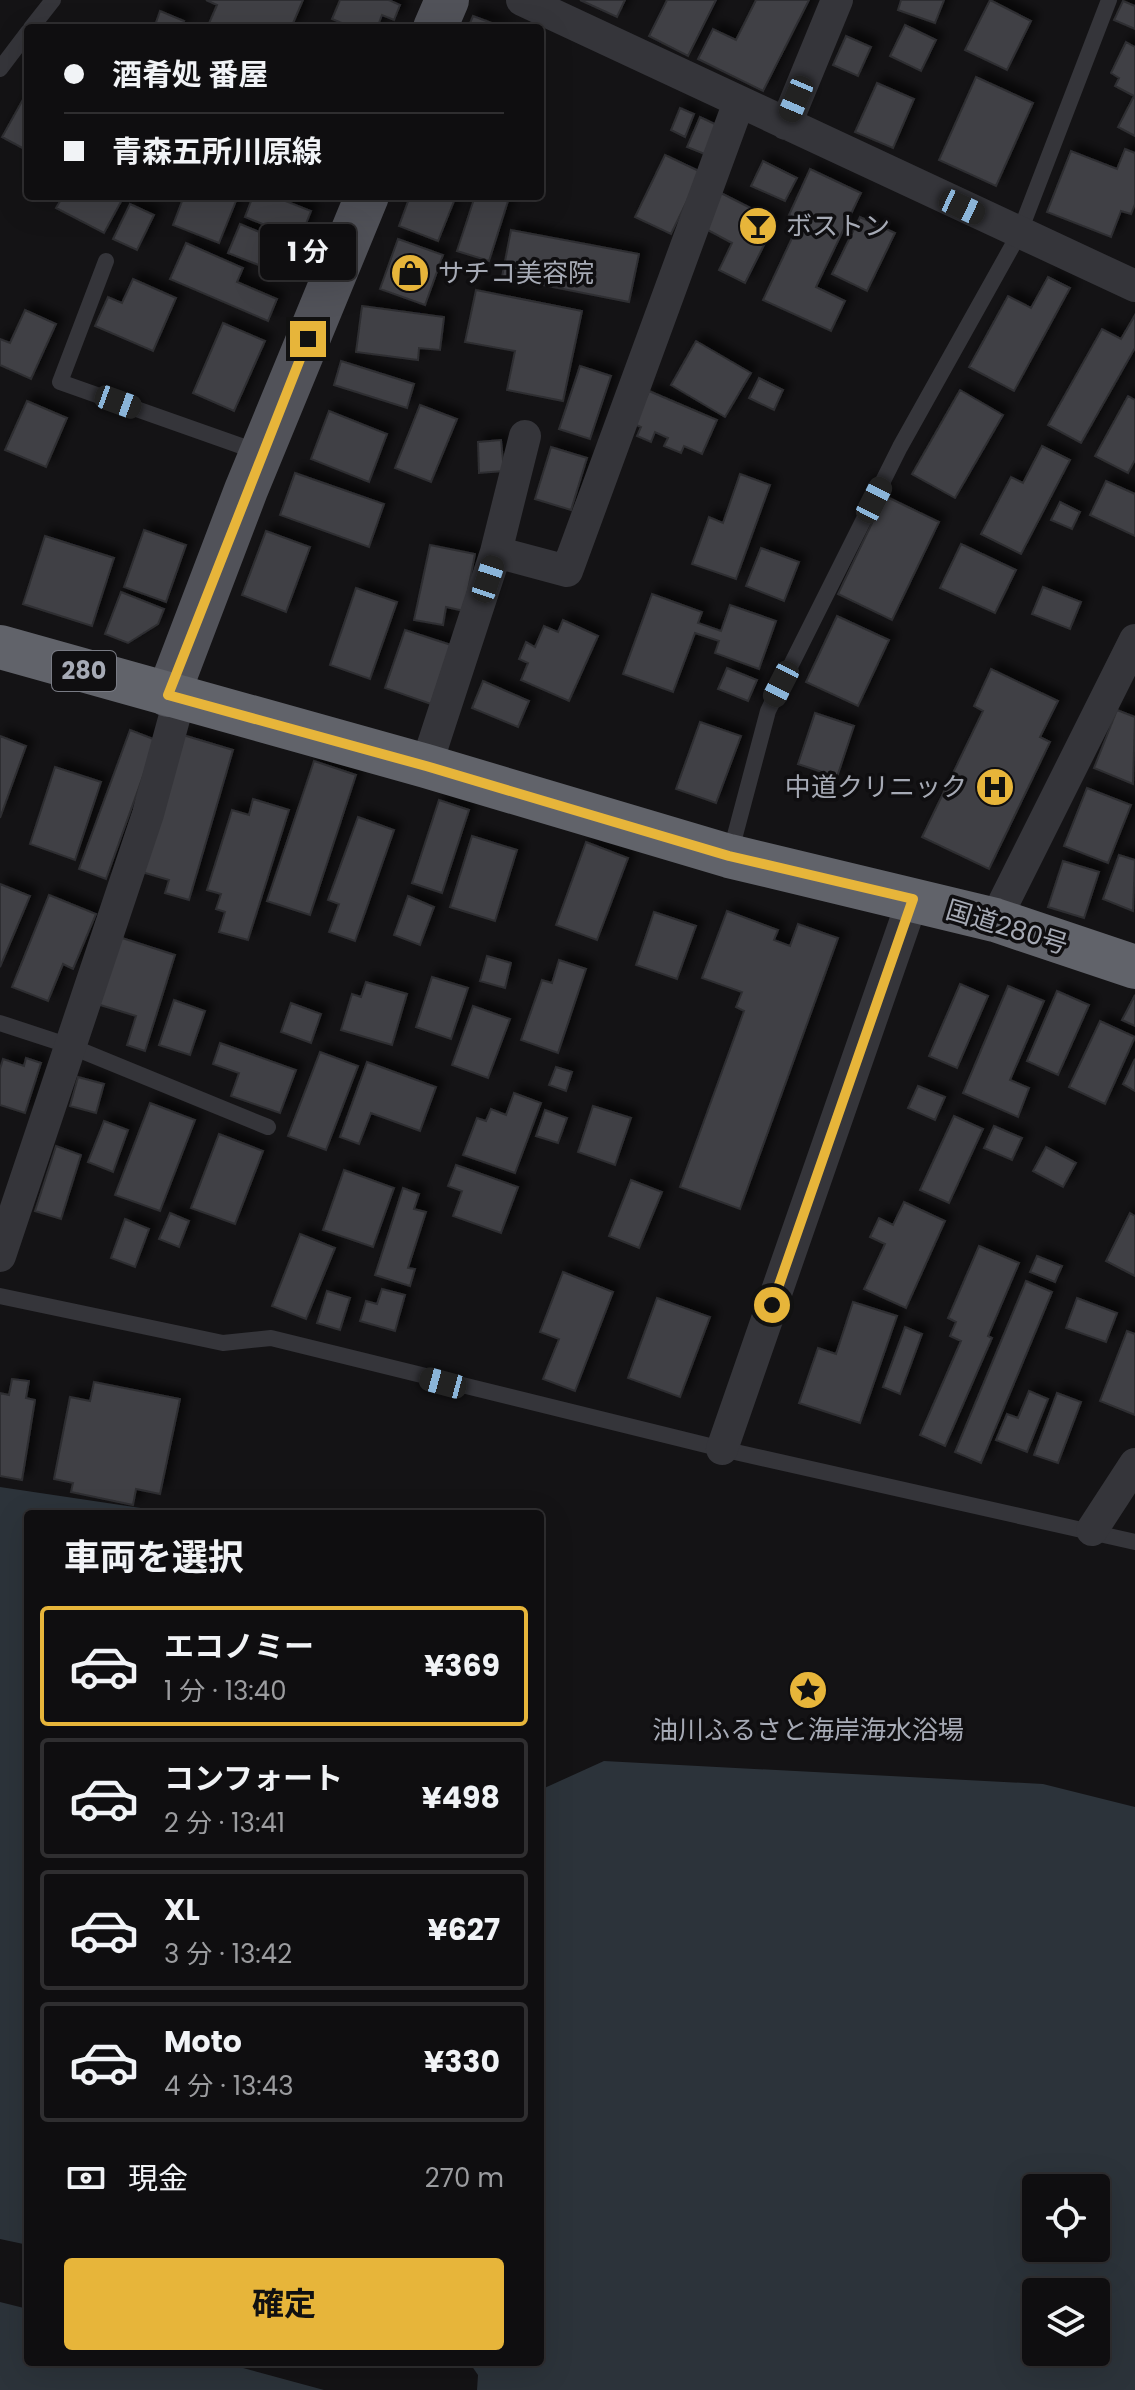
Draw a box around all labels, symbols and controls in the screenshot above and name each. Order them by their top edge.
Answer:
text: 酒肴処 番屋 [112,53,268,96]
car [776,72,816,126]
text: 青森五所川原線 [112,130,322,173]
car [935,186,989,228]
bar icon: ボストン [737,205,779,247]
place label: ボストン [786,208,890,244]
callout: 1 分 [260,223,356,279]
text: 1 分 [287,234,329,270]
shop icon: サチコ美容院 [389,252,431,294]
place label: サチコ美容院 [438,255,594,291]
route end [290,321,326,357]
car [91,383,145,421]
car [852,473,896,527]
car [469,552,507,606]
road number: 280 [52,651,116,691]
car [759,657,803,711]
hospital icon: 中道クリニック [974,766,1016,808]
place label: 中道クリニック [785,769,967,805]
street label: 国道280号 [942,891,1072,963]
route start [754,1287,790,1323]
car [417,1365,469,1401]
text: 車両を選択 [64,1532,244,1583]
text: エコノミー [164,1625,314,1668]
icon: car [68,1630,140,1702]
text: ¥369 [424,1644,500,1687]
place icon: 油川ふるさと海岸海水浴場 [787,1669,829,1711]
text: 1 分 · 13:40 [164,1673,287,1709]
place label: 油川ふるさと海岸海水浴場 [652,1712,964,1748]
text: コンフォート [164,1757,343,1800]
icon: car [68,1762,140,1834]
text: ¥498 [422,1776,500,1819]
text: 2 分 · 13:41 [164,1805,285,1841]
text: XL [164,1888,200,1931]
icon: car [68,1894,140,1966]
text: ¥627 [428,1908,500,1951]
text: 3 分 · 13:42 [164,1936,292,1972]
text: Moto [164,2020,242,2063]
icon: car [68,2026,140,2098]
text: ¥330 [424,2040,500,2083]
text: 4 分 · 13:43 [164,2068,294,2104]
icon: cash [64,2156,108,2200]
text: 現金 [128,2157,188,2200]
text: 270 m [425,2160,504,2196]
map controls [1022,2174,1110,2366]
button: locate [1022,2174,1110,2262]
button: 確定 [64,2258,504,2350]
button: layers [1022,2278,1110,2366]

